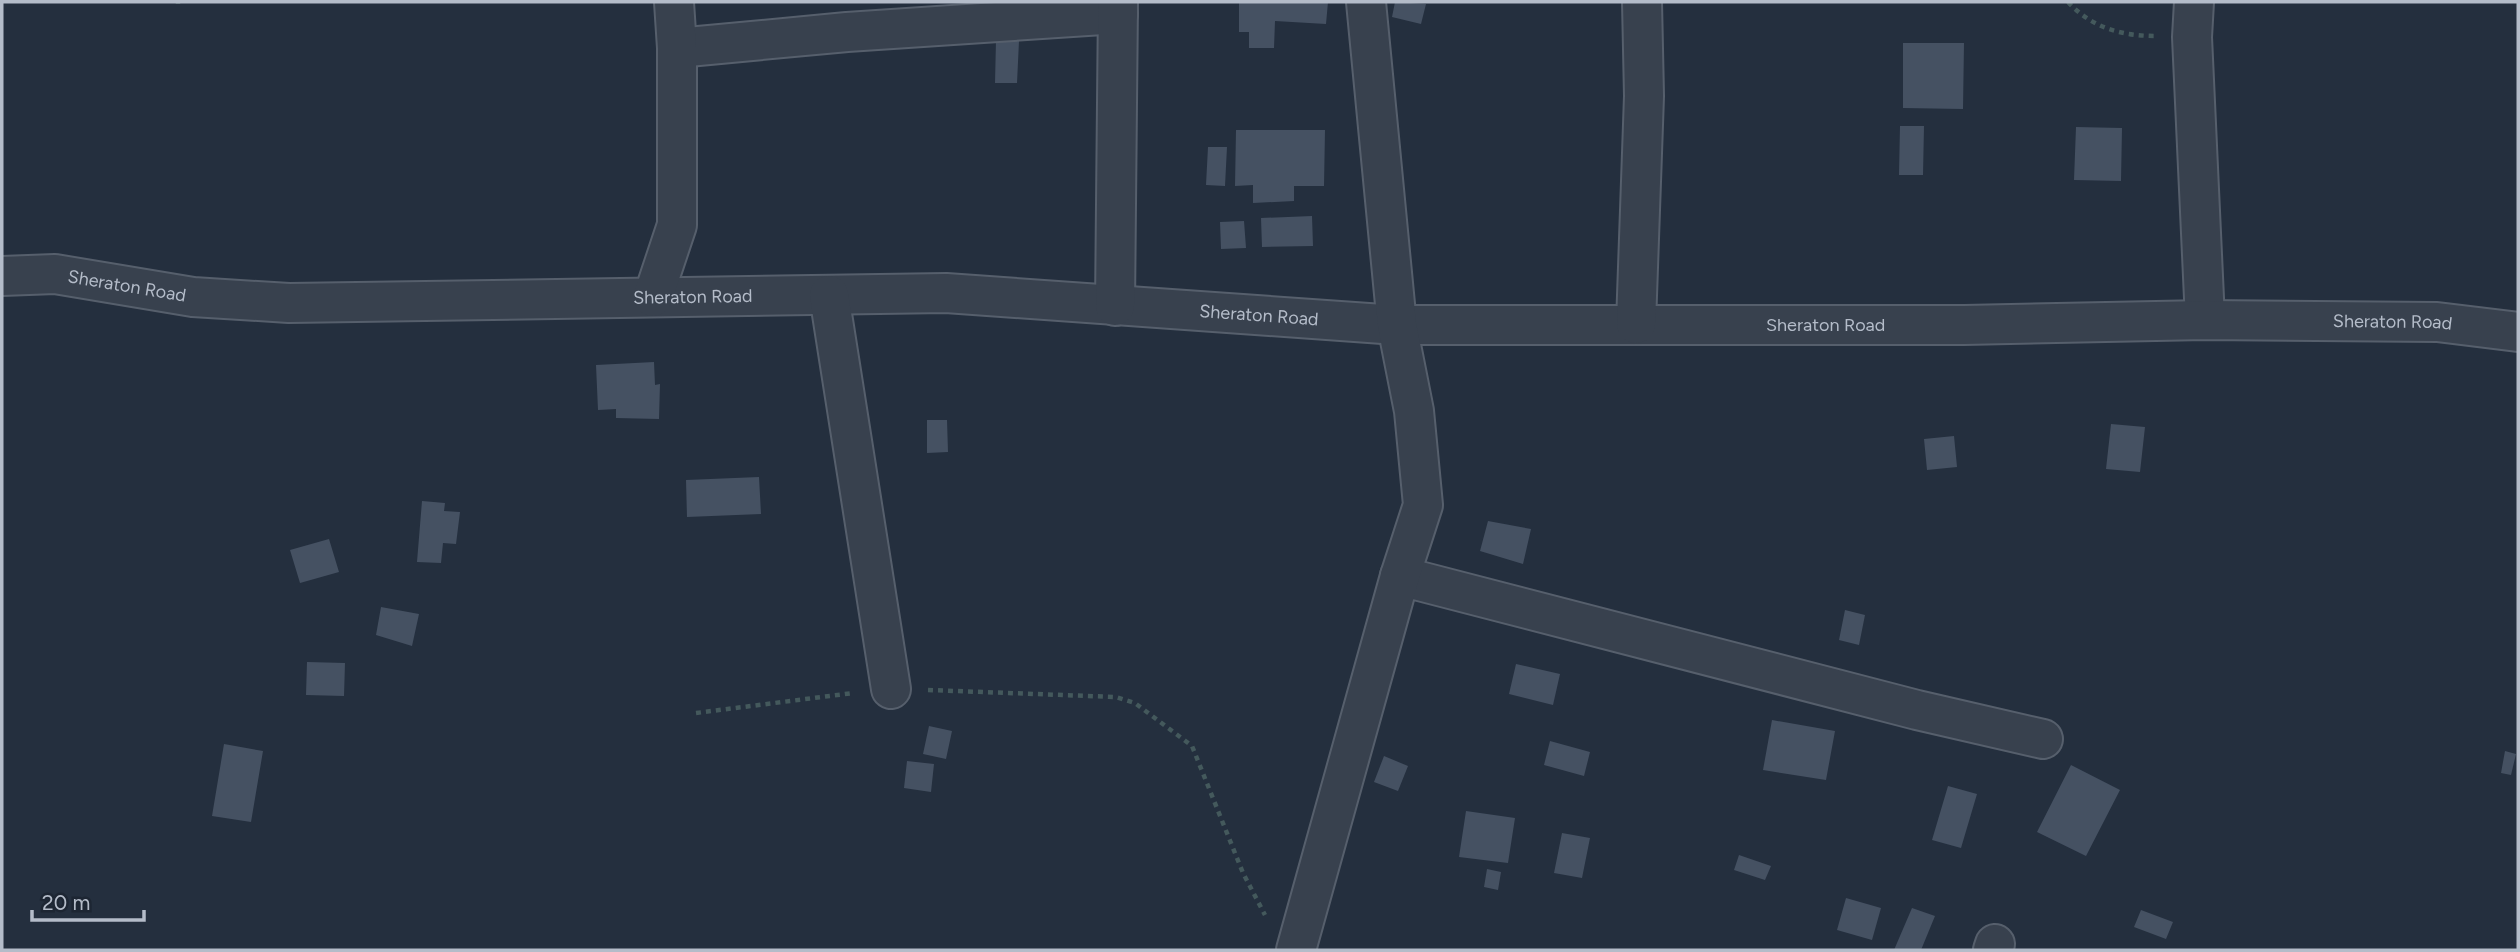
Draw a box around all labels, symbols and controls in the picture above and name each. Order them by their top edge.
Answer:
street label: Sheraton Road [66,265,188,307]
street label: Sheraton Road [633,285,753,309]
street label: Sheraton Road [1199,300,1319,330]
street label: Sheraton Road [2333,310,2454,335]
street label: Sheraton Road [1766,314,1885,336]
scale bar [32,878,144,922]
text: 20 m [42,890,90,915]

